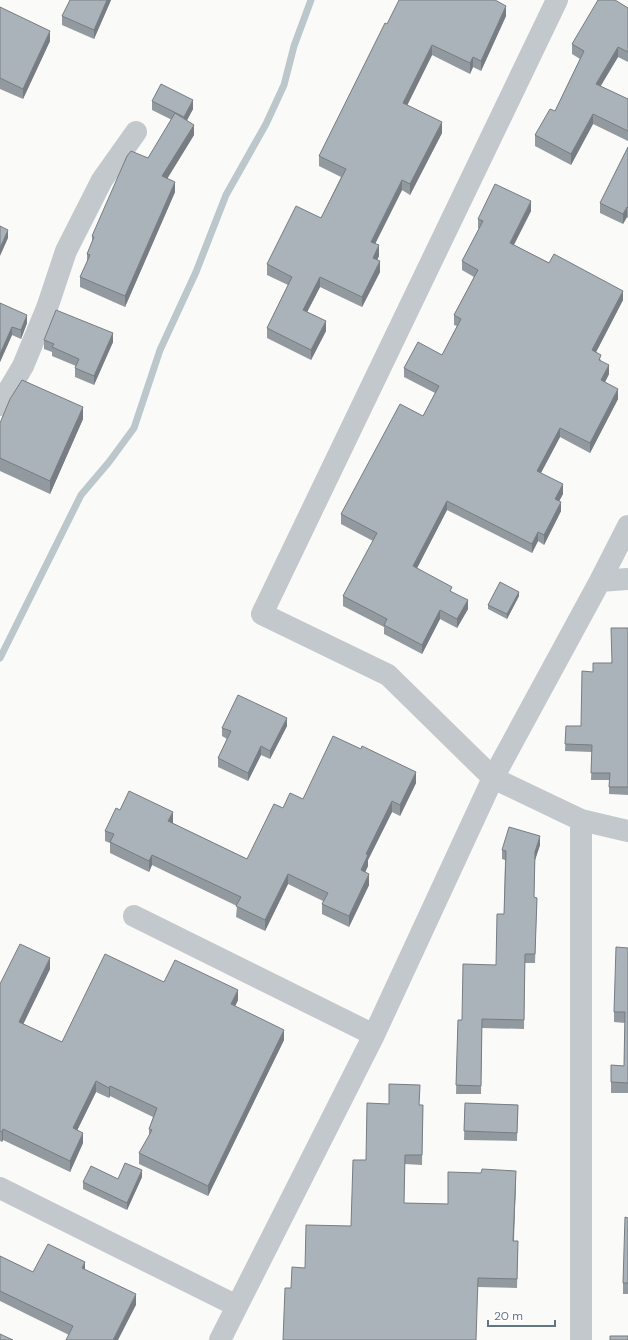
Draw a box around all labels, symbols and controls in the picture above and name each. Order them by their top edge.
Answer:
scale bar [488,1302,555,1328]
text: 20 m [494,1308,523,1324]

